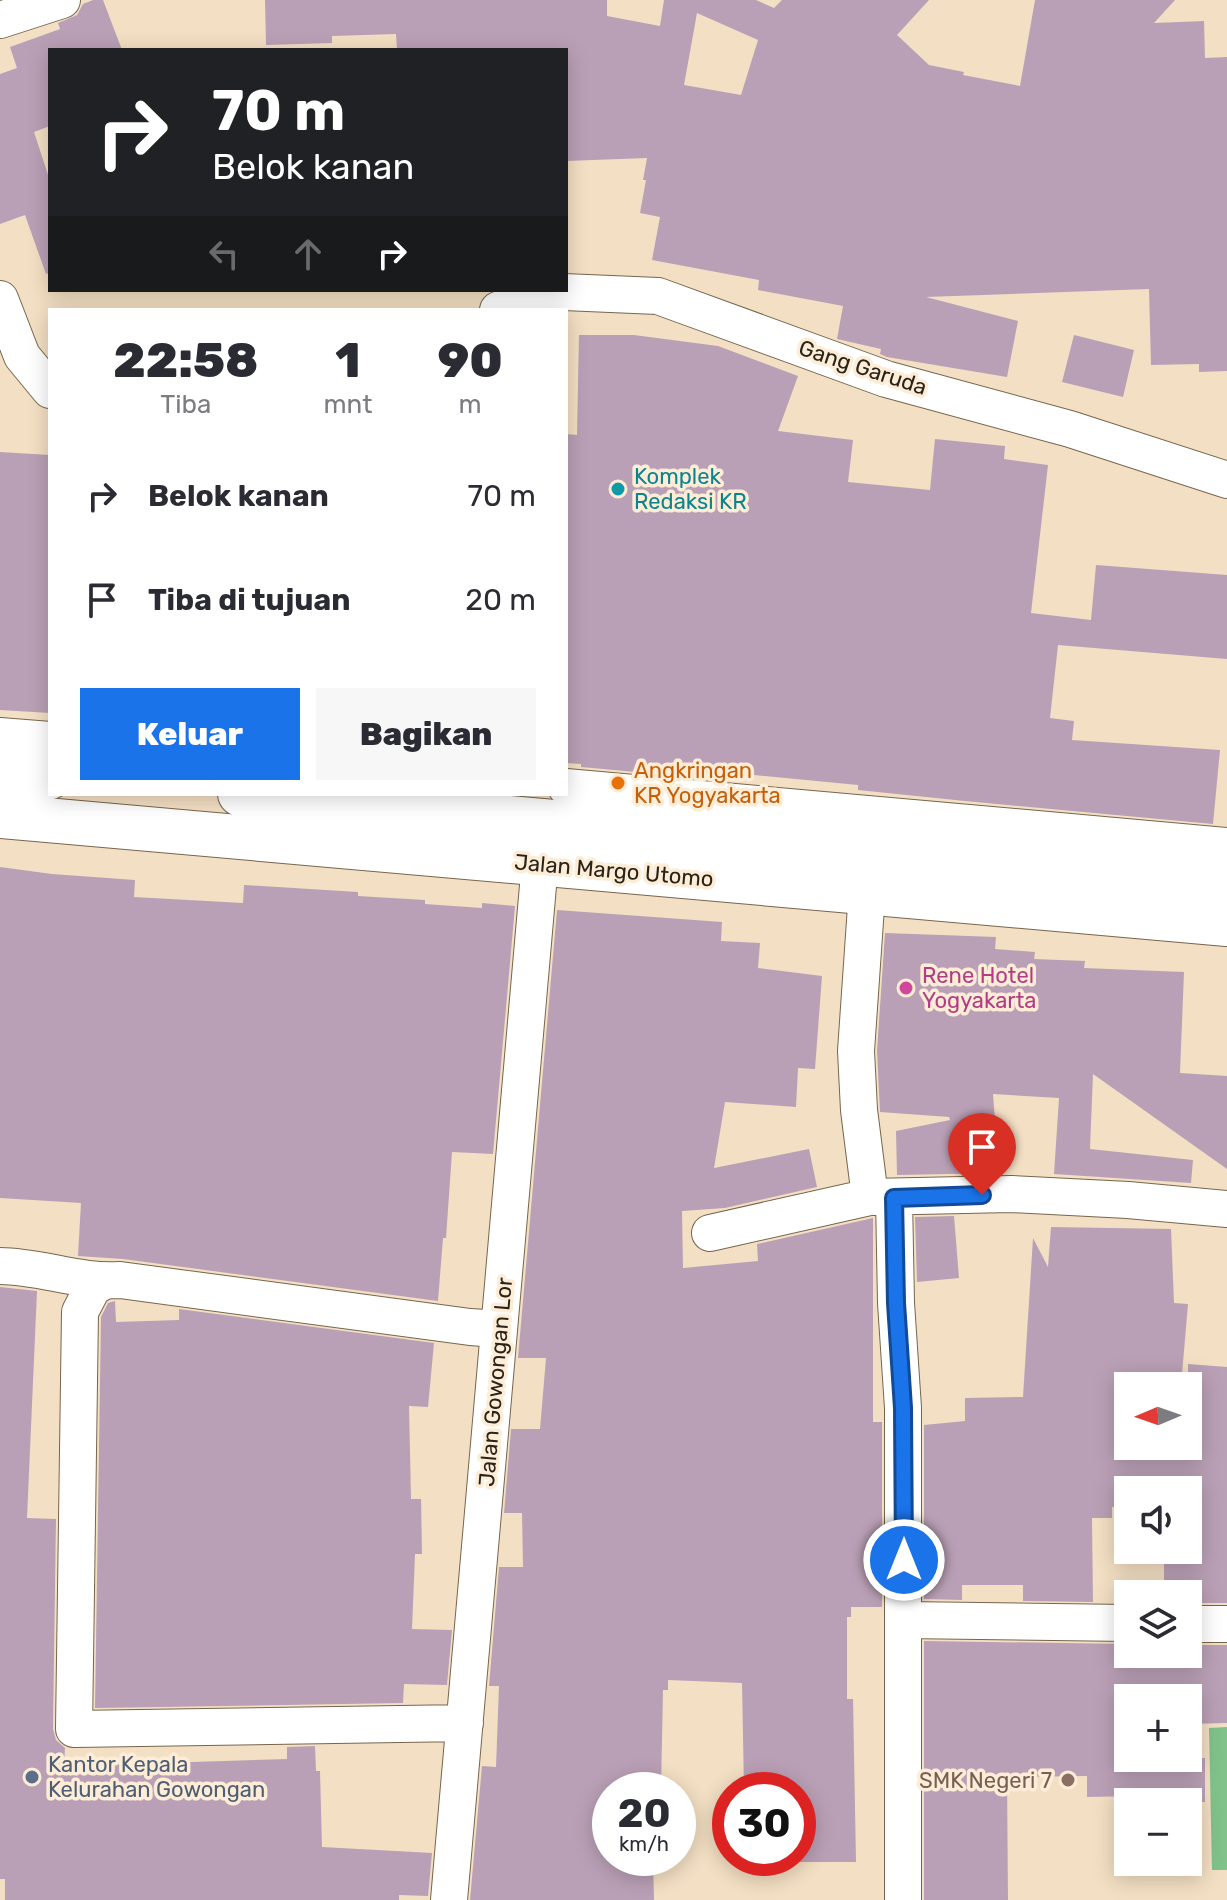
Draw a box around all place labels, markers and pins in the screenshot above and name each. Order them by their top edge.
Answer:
place label: Komplek Redaksi KR [634,463,747,515]
marker: Komplek Redaksi KR [609,480,627,498]
place label: Angkringan KR Yogyakarta [634,757,781,809]
marker: Angkringan KR Yogyakarta [609,774,627,792]
place label: Rene Hotel Yogyakarta [922,962,1036,1014]
marker: Rene Hotel Yogyakarta [897,979,915,997]
pin [948,1113,1016,1195]
place label: Kantor Kepala Kelurahan Gowongan [48,1751,265,1803]
place label: SMK Negeri 7 [919,1767,1052,1794]
marker: Kantor Kepala Kelurahan Gowongan [23,1768,41,1786]
marker: SMK Negeri 7 [1059,1771,1077,1789]

